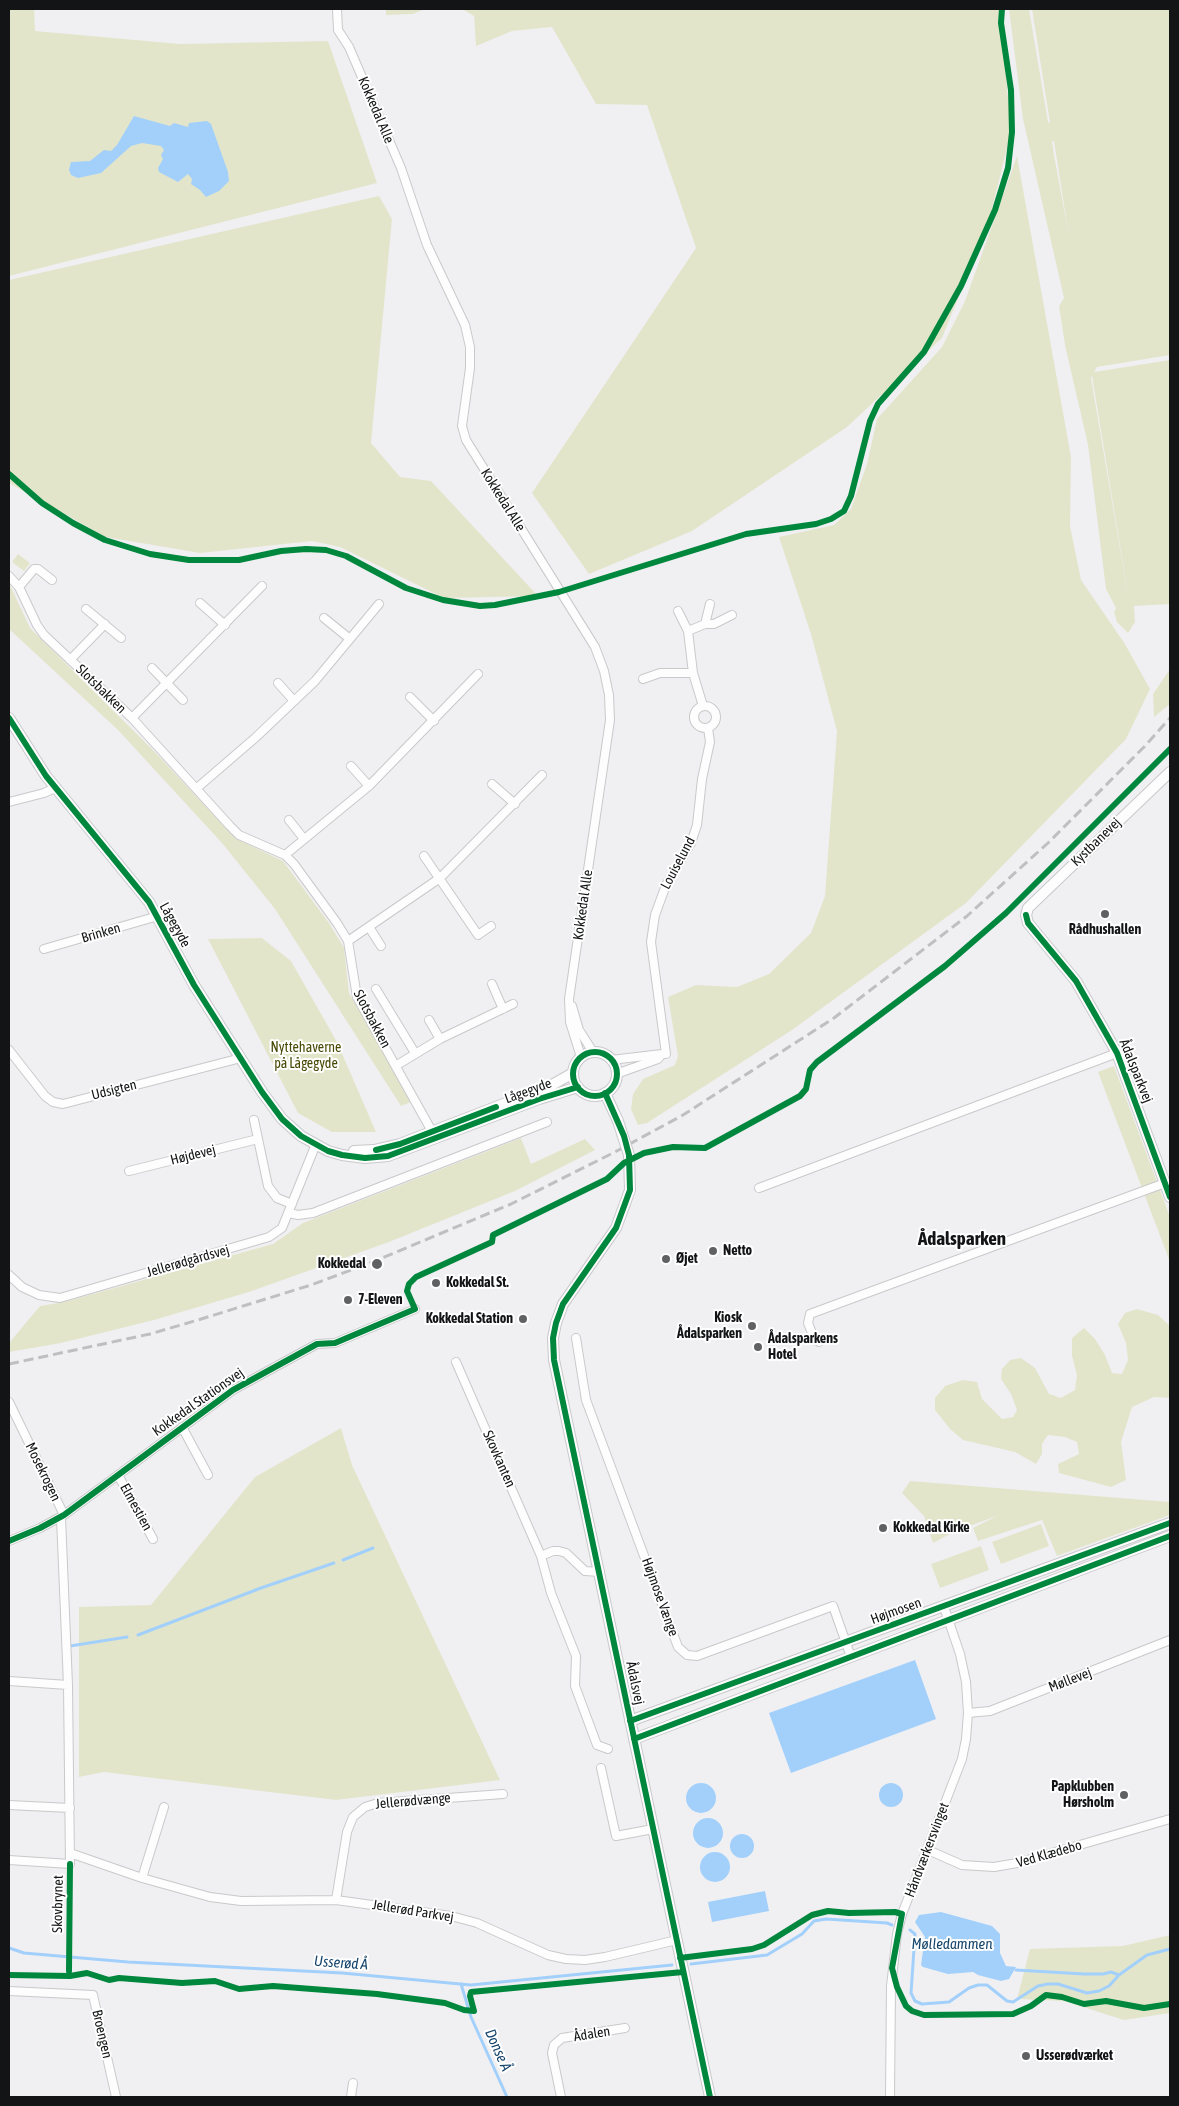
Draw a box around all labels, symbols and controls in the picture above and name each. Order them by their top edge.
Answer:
street label: Kokkedal Alle [354,74,398,146]
street label: Kokkedal Alle [477,466,529,534]
street label: Slotsbakken [72,661,130,717]
street label: Kystbanevej [1068,814,1124,870]
street label: Louiselund [657,834,699,892]
street label: Kokkedal Alle [570,869,596,941]
street label: Lågegyde [156,900,194,950]
marker: Rådhushallen [1099,908,1111,920]
street label: Brinken [80,919,122,947]
place label: Rådhushallen [1069,922,1141,938]
street label: Slotsbakken [350,987,394,1051]
street label: Ådalsparkvej [1116,1037,1156,1105]
park label: Nyttehaverne på Lågegyde [271,1040,341,1072]
street label: Lågegyde [502,1075,554,1107]
street label: Udsigten [90,1076,138,1104]
street label: Højdevej [169,1141,217,1169]
district label: Ådalsparken [918,1228,1006,1250]
street label: Jellerødgårdsvej [145,1241,231,1281]
place label: Netto [723,1243,752,1259]
marker: Netto [707,1245,719,1257]
place label: Øjet [676,1251,698,1267]
marker: Øjet [660,1253,672,1265]
place label: Kokkedal [318,1256,366,1272]
marker: Kokkedal [370,1257,384,1271]
place label: Kokkedal St. [446,1275,509,1291]
marker: Kokkedal St. [430,1277,442,1289]
place label: 7-Eleven [358,1292,403,1308]
marker: 7-Eleven [342,1294,354,1306]
place label: Kiosk Ådalsparken [677,1310,742,1342]
place label: Kokkedal Station [426,1311,513,1327]
marker: Kokkedal Station [517,1313,529,1325]
marker: Kiosk Ådalsparken [746,1320,758,1332]
place label: Ådalsparkens Hotel [768,1331,838,1364]
marker: Ådalsparkens Hotel [752,1341,764,1353]
street label: Kokkedal Stationsvej [149,1364,247,1440]
street label: Skovkanten [479,1428,519,1490]
street label: Mosekrogen [22,1440,64,1504]
street label: Elmestien [116,1480,156,1534]
place label: Kokkedal Kirke [893,1520,970,1536]
marker: Kokkedal Kirke [877,1522,889,1534]
street label: Højmose Vænge [638,1555,682,1639]
street label: Højmosen [868,1594,924,1628]
street label: Ådalsvej [622,1660,648,1706]
street label: Møllevej [1046,1664,1094,1696]
place label: Papklubben Hørsholm [1051,1779,1114,1811]
street label: Jellerødvænge [375,1789,451,1813]
marker: Papklubben Hørsholm [1118,1789,1130,1801]
street label: Håndværkersvinget [901,1800,953,1900]
street label: Ved Klædebo [1014,1837,1084,1871]
street label: Skovbrynet [49,1875,67,1933]
street label: Jellerød Parkvej [371,1896,455,1926]
water label: Mølledammen [911,1935,993,1953]
water label: Usserød Å [314,1952,368,1974]
street label: Broengen [88,2008,116,2060]
street label: Ådalen [573,2023,611,2045]
water label: Donse Å [481,2026,515,2074]
place label: Usserødværket [1036,2048,1113,2064]
marker: Usserødværket [1020,2050,1032,2062]

